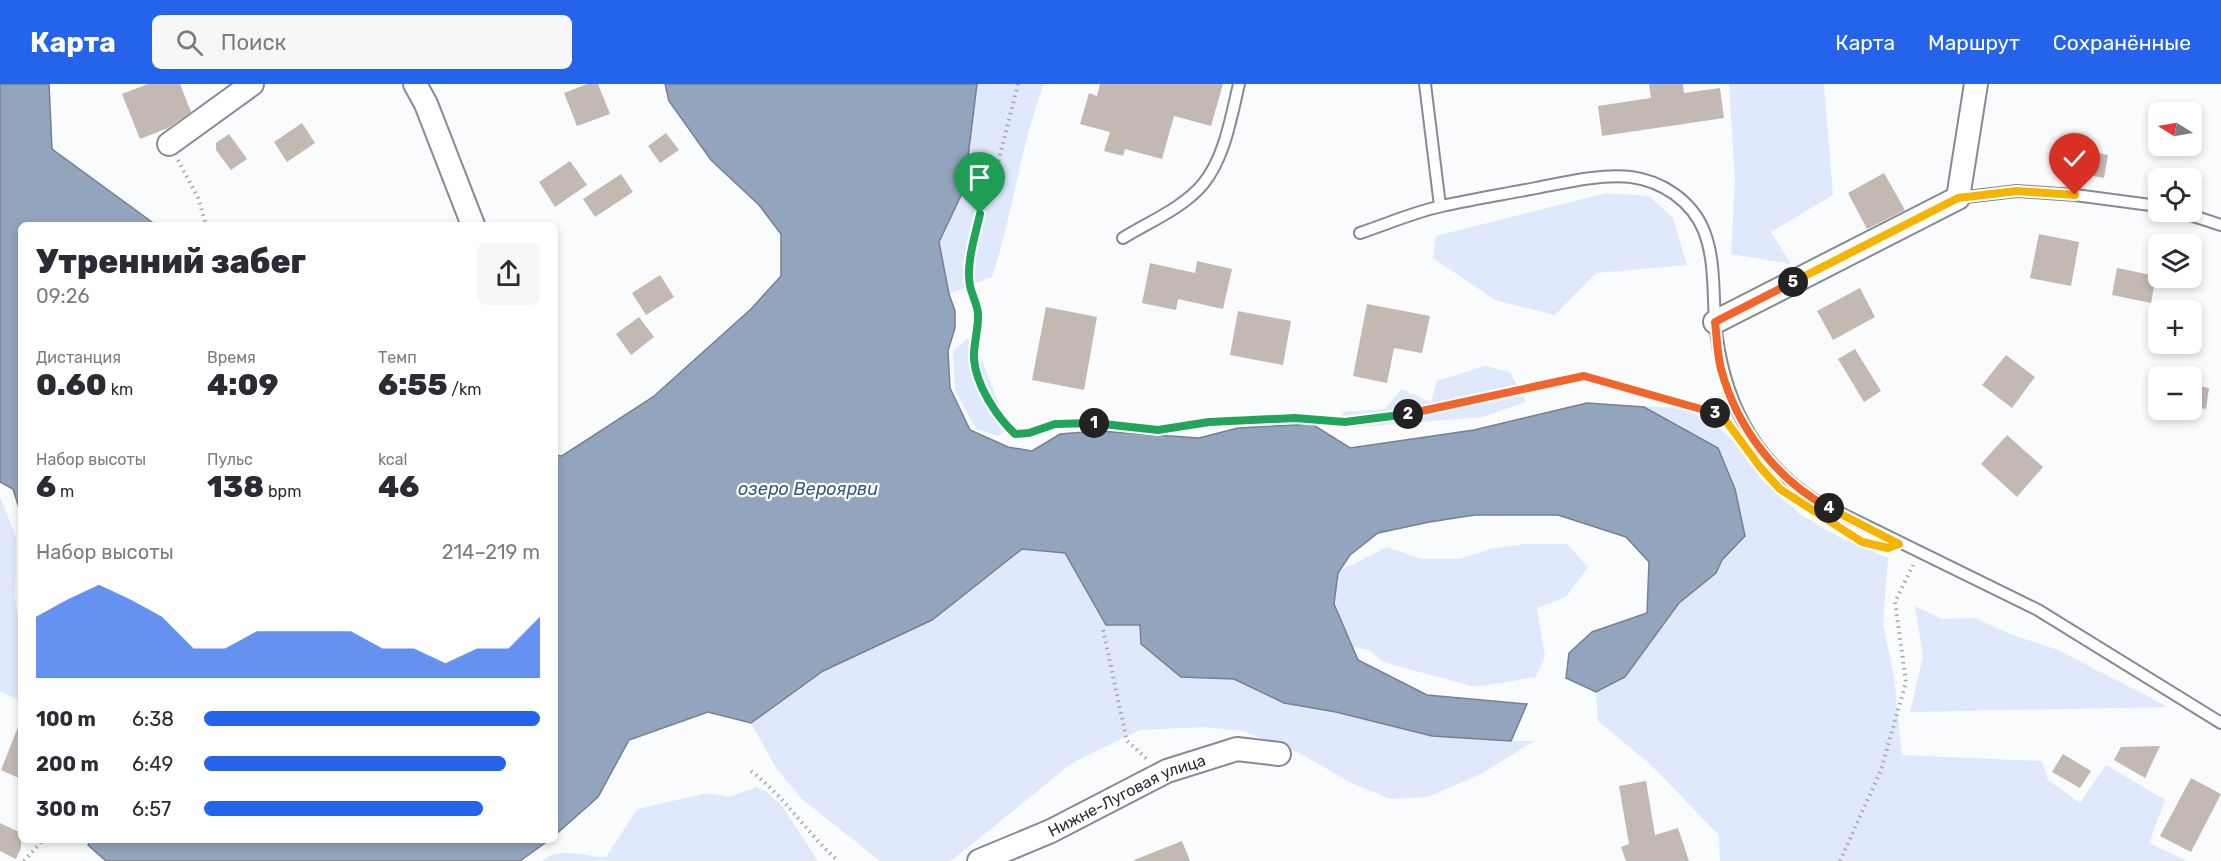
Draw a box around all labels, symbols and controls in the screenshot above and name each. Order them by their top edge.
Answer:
search box [152,15,572,69]
text: Карта [30,26,116,59]
icon: search [173,26,206,59]
text: Поиск [221,29,286,56]
text: Карта [1835,30,1895,55]
text: Маршрут [1928,30,2020,55]
text: Сохранённые [2053,30,2191,55]
north arrow [2148,102,2202,156]
map controls [2148,102,2202,420]
pin [2049,133,2100,195]
icon: check [2058,142,2091,175]
pin [954,152,1005,214]
icon: arrive [963,161,996,194]
button: locate [2148,168,2202,222]
button: layers [2148,234,2202,288]
text: Утренний забег [36,242,306,281]
button: share [477,242,540,305]
pin: 5 [1778,267,1808,297]
text: 5 [1788,272,1798,291]
text: 09:26 [36,284,89,308]
button: + [2148,300,2202,354]
text: Дистанция [36,348,121,367]
text: Время [207,348,256,367]
text: Темп [378,348,417,367]
button: − [2148,366,2202,420]
text: 0.60 [36,367,107,403]
text: 4:09 [207,367,278,403]
text: 6:55 [378,367,447,403]
text: km [107,380,133,399]
text: /km [447,380,482,399]
pin: 3 [1700,398,1730,428]
pin: 2 [1393,399,1423,429]
text: 3 [1710,403,1720,422]
text: 2 [1403,404,1413,423]
pin: 1 [1079,408,1109,438]
text: 1 [1090,413,1098,432]
text: Набор высоты [36,450,146,469]
text: Пульс [207,450,253,469]
text: kcal [378,450,407,469]
text: 6 [36,469,56,505]
text: 138 [207,469,264,505]
text: 46 [378,469,419,505]
water label: озеро Вероярви [738,478,878,500]
text: m [56,482,74,501]
text: bpm [264,482,301,501]
pin: 4 [1814,493,1844,523]
text: 4 [1824,498,1834,517]
text: Набор высоты [36,540,174,564]
text: 214–219 m [442,540,540,564]
text: 100 m [36,707,96,731]
text: 6:38 [132,707,174,731]
street label: Нижне-Луговая улица [1045,751,1208,841]
text: 200 m [36,752,99,776]
text: 6:49 [132,752,173,776]
text: 300 m [36,797,99,821]
text: 6:57 [132,797,171,821]

